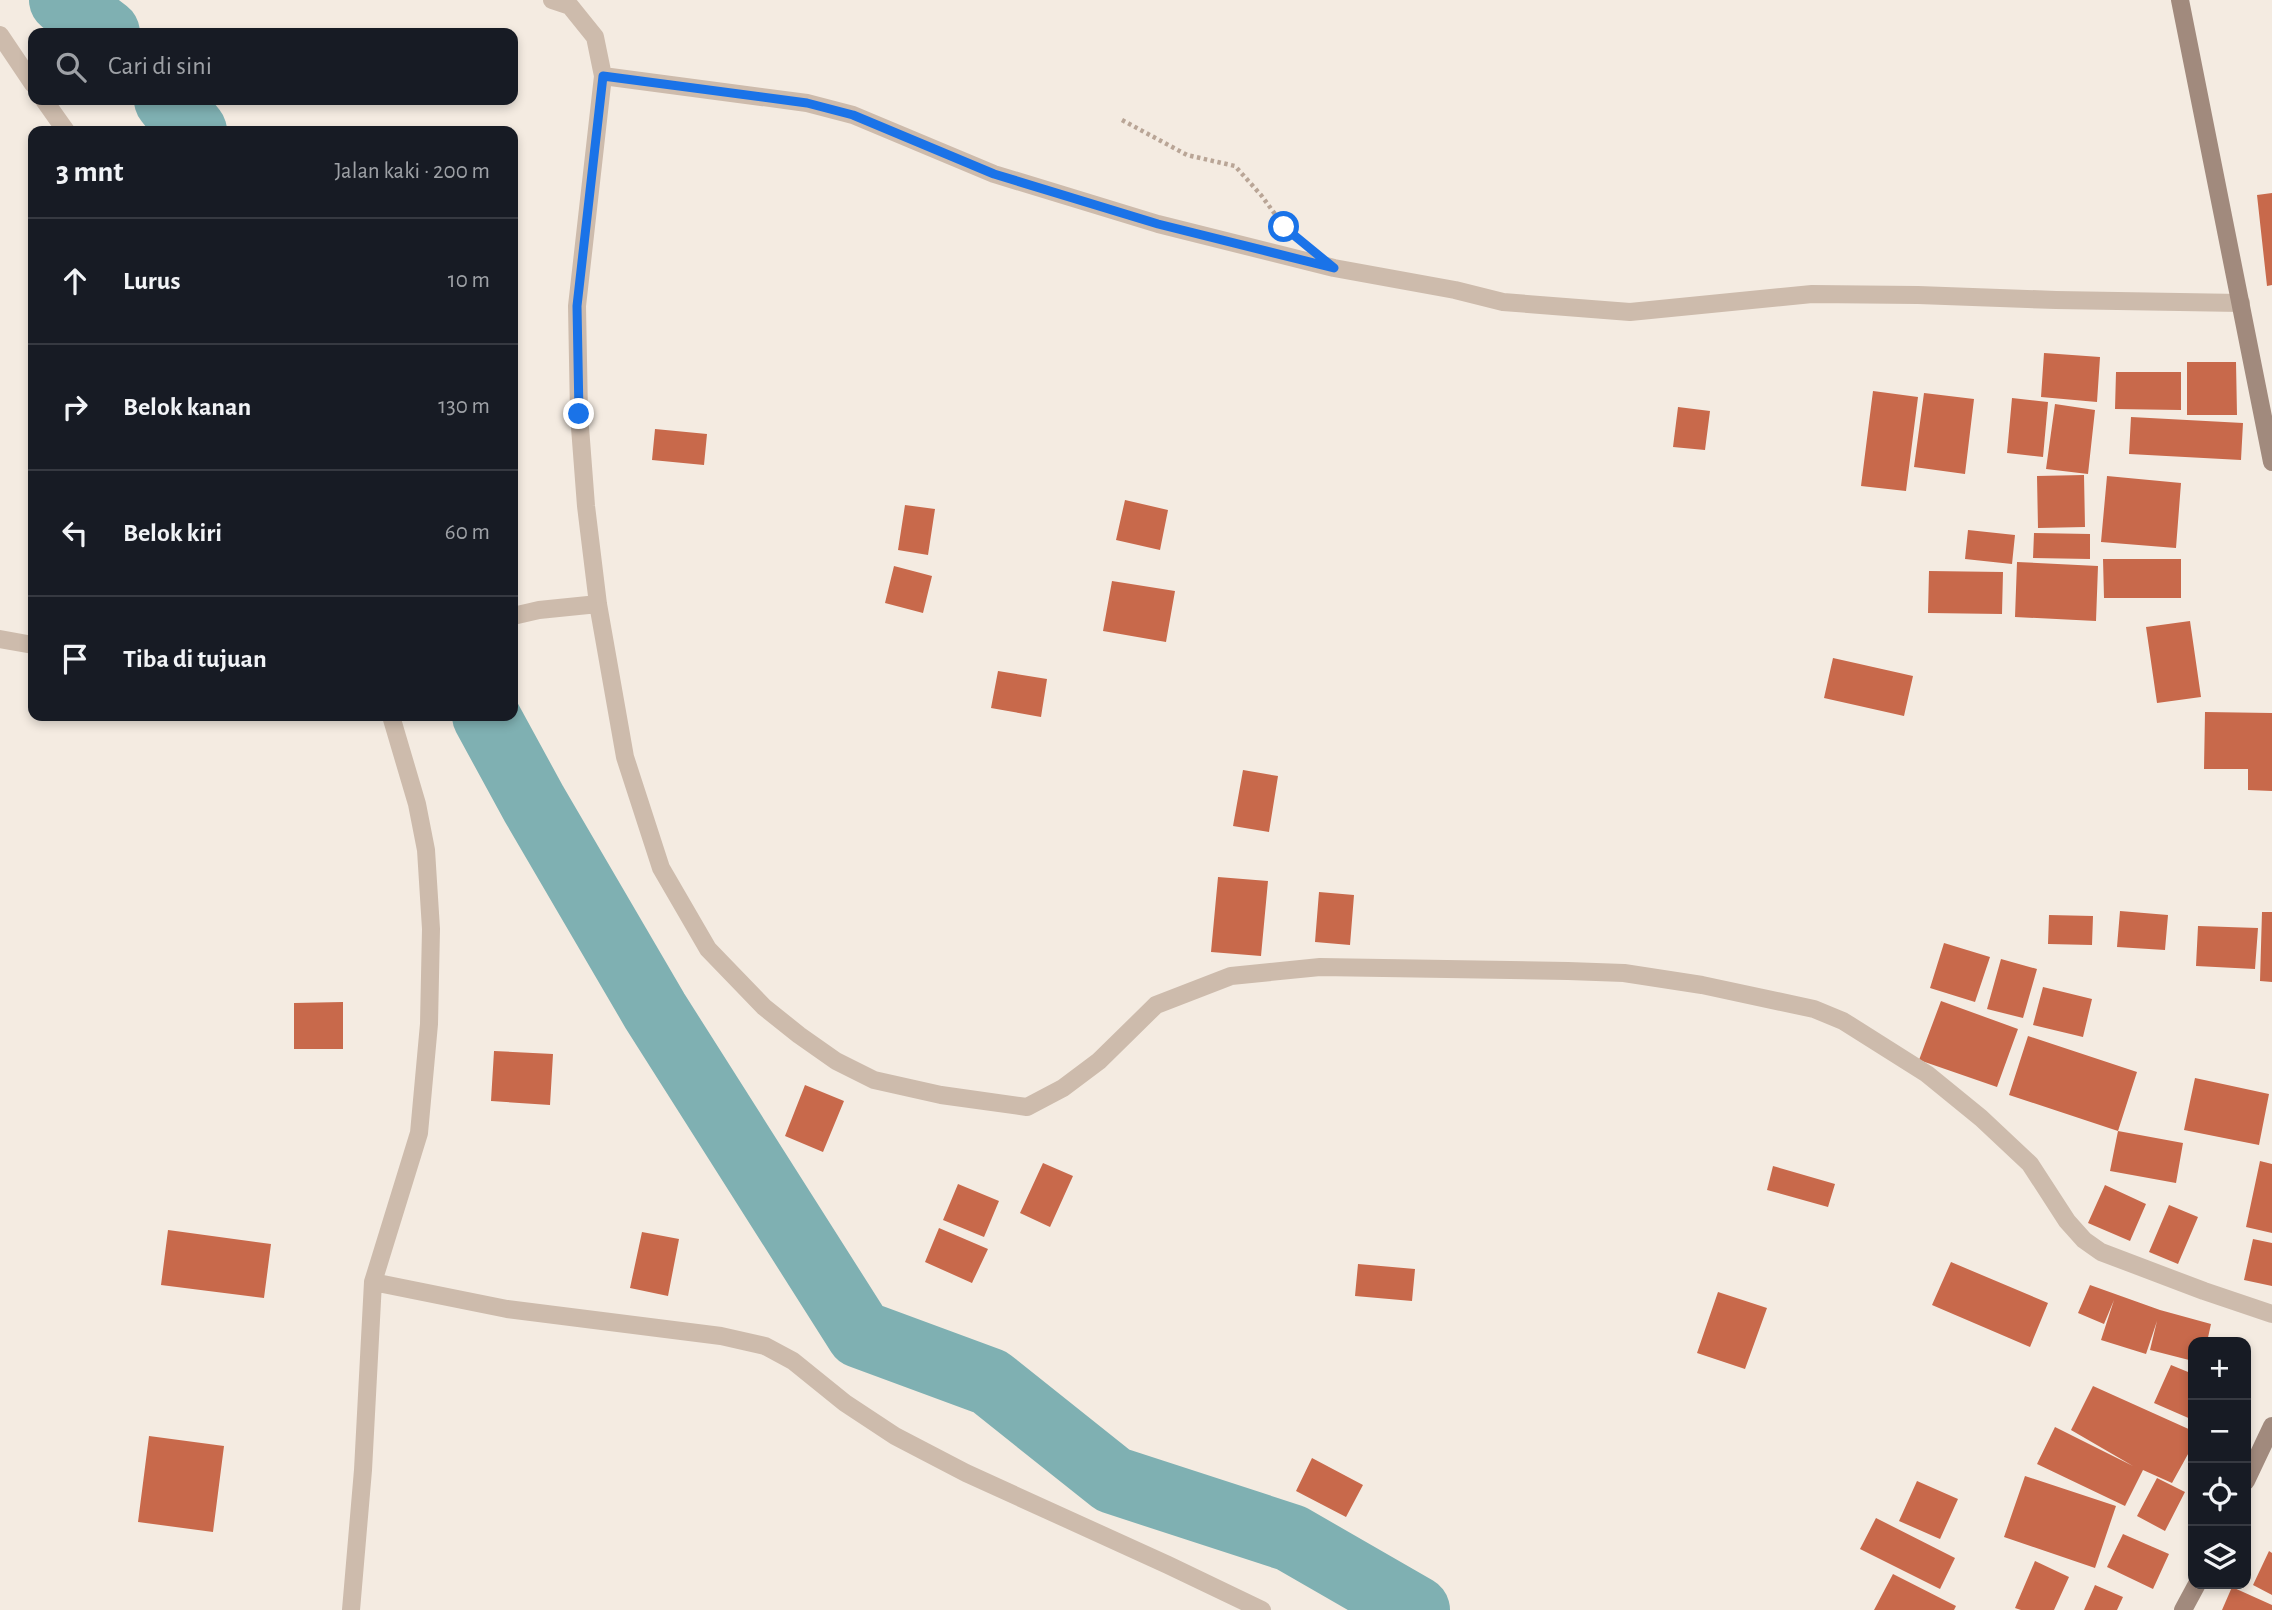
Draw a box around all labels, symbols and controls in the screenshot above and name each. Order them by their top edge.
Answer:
search box [28,28,518,105]
icon: search [52,48,90,86]
text: Cari di sini [108,53,212,79]
text: 3 mnt [56,157,124,187]
text: Jalan kaki · 200 m [334,160,490,183]
route start [1268,211,1299,242]
icon: ahead [56,262,94,300]
text: Lurus [123,268,180,294]
text: 10 m [448,269,490,292]
icon: right [56,388,94,426]
text: Belok kanan [123,394,251,420]
text: 130 m [438,395,490,418]
route end [563,398,594,429]
icon: left [56,514,94,552]
text: Belok kiri [123,520,222,546]
text: 60 m [445,521,490,544]
icon: arrive [56,640,94,678]
text: Tiba di tujuan [123,646,267,672]
map controls [2188,1337,2251,1589]
button: + [2188,1337,2251,1400]
button: − [2188,1400,2251,1463]
button: locate [2188,1463,2251,1526]
button: layers [2188,1526,2251,1589]

